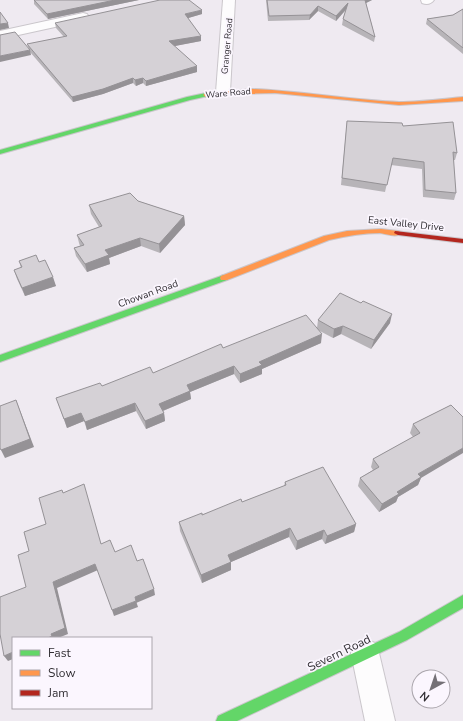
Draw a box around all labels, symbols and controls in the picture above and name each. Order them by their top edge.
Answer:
street label: Granger Road [219,18,235,74]
street label: Ware Road [205,85,251,101]
street label: East Valley Drive [367,213,445,235]
street label: Chowan Road [116,277,180,311]
street label: Severn Road [305,631,373,675]
legend [12,637,152,709]
text: Fast [48,645,71,661]
text: Slow [48,665,76,681]
north arrow [411,669,451,709]
text: Jam [47,685,69,701]
text: N [417,688,433,705]

